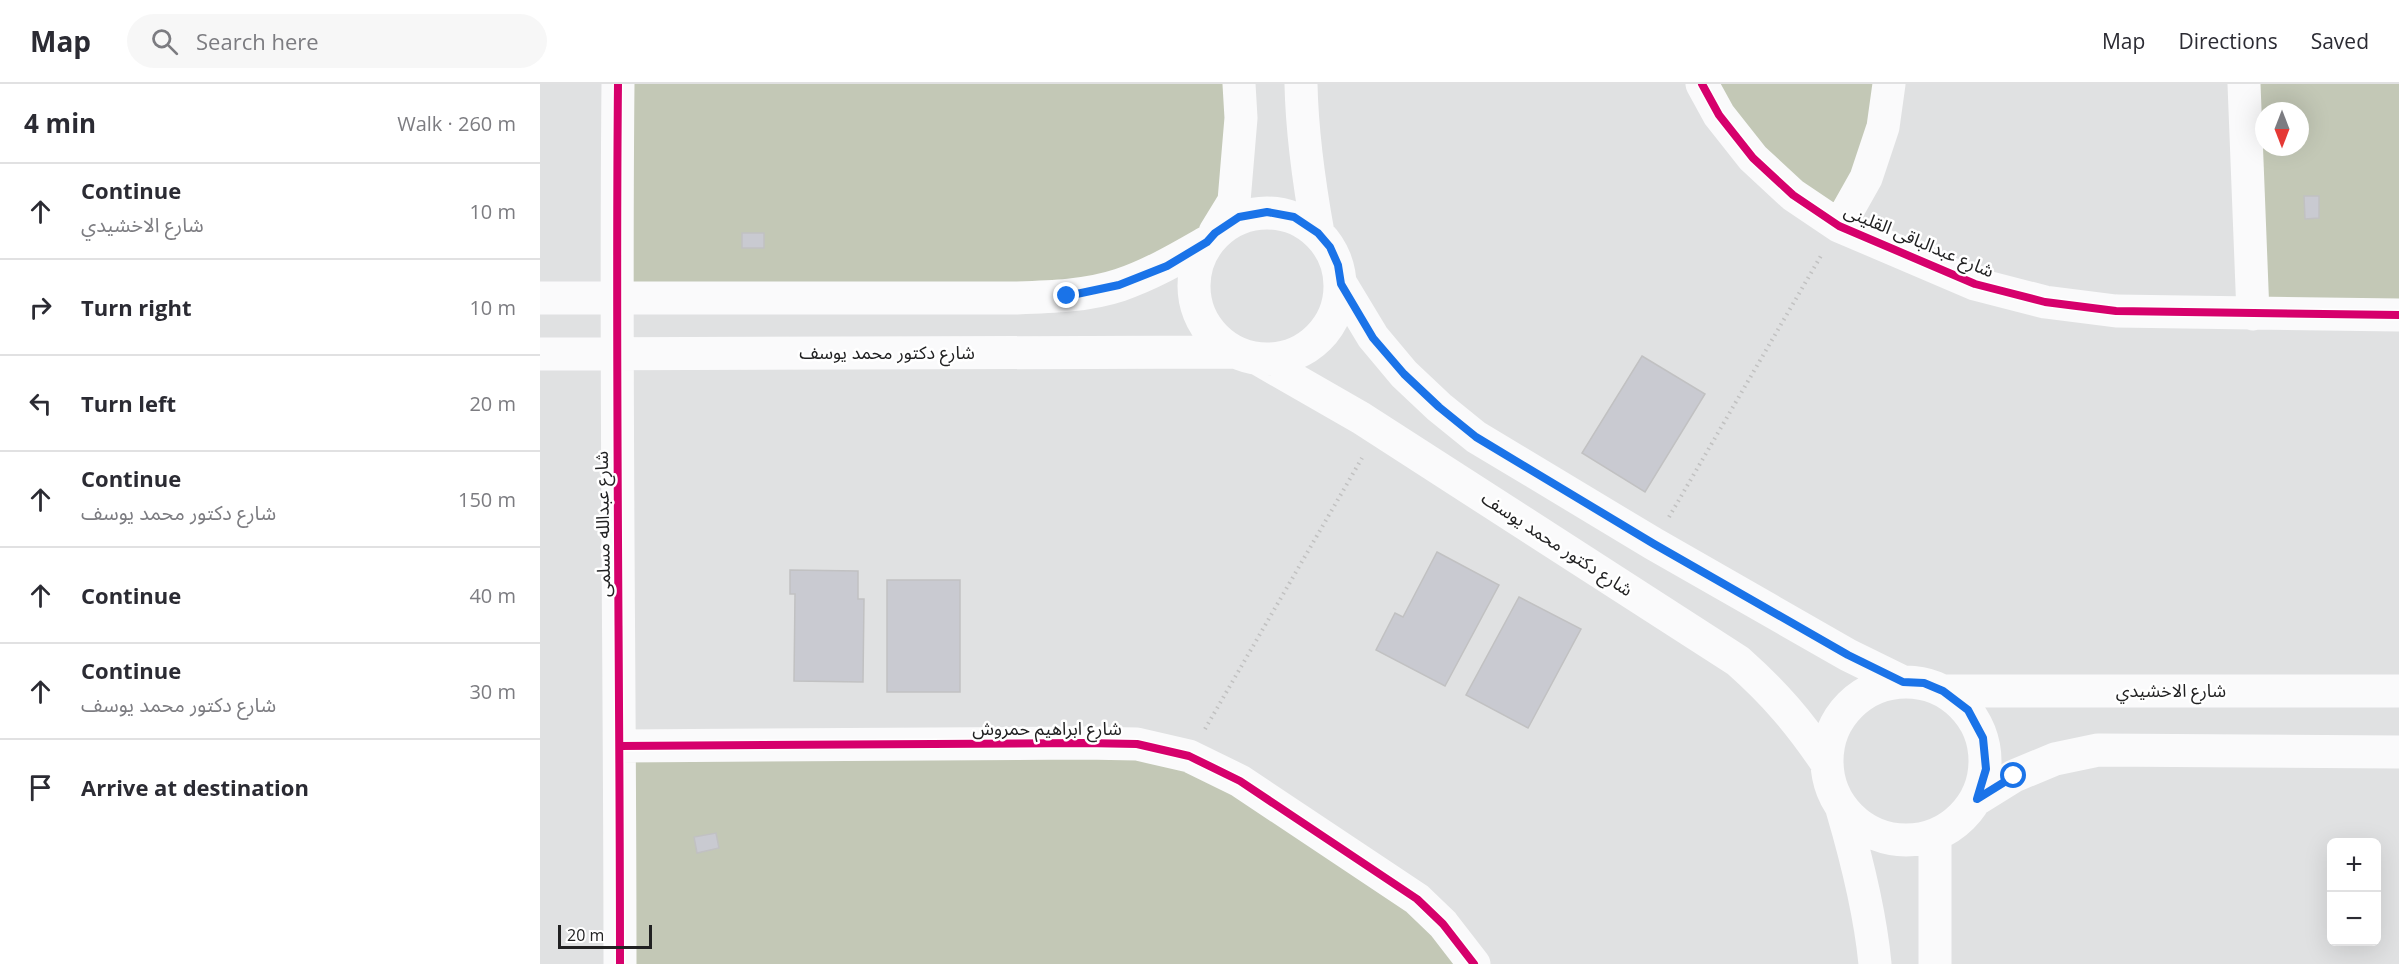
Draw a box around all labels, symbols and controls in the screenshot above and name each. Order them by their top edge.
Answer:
search box [127,14,547,68]
text: Map [30,22,91,60]
icon: search [148,25,181,58]
text: Search here [196,26,319,56]
text: Map [2102,27,2145,55]
text: Directions [2178,27,2278,55]
text: Saved [2311,27,2369,55]
north arrow [2255,102,2309,156]
text: 4 min [24,105,96,141]
text: Walk · 260 m [397,110,516,137]
text: Continue [81,175,181,205]
icon: ahead [24,195,57,228]
text: 10 m [469,198,516,225]
street label: شارع عبدالباقى القلينى [1840,198,1998,285]
text: شارع الاخشيدي [81,211,204,238]
route end [1053,282,1079,308]
icon: right [24,291,57,324]
text: Turn right [81,292,192,322]
text: 10 m [469,294,516,321]
street label: شارع دكتور محمد يوسف [799,340,975,367]
icon: left [24,387,57,420]
text: Turn left [81,388,176,418]
text: 20 m [469,390,516,417]
street label: شارع عبدالله مسلمى [589,451,618,597]
text: Continue [81,463,181,493]
icon: ahead [24,483,57,516]
street label: شارع دكتور محمد يوسف [1476,485,1638,604]
text: 150 m [458,486,516,513]
text: شارع دكتور محمد يوسف [81,499,276,526]
icon: ahead [24,579,57,612]
text: Continue [81,580,181,610]
text: 40 m [469,582,516,609]
text: Continue [81,655,181,685]
icon: ahead [24,675,57,708]
text: 30 m [469,678,516,705]
street label: شارع الاخشيدي [2116,678,2226,705]
text: شارع دكتور محمد يوسف [81,691,276,718]
street label: شارع ابراهيم حمروش [972,716,1122,743]
route start [2000,762,2026,788]
icon: arrive [24,771,57,804]
text: Arrive at destination [81,772,309,802]
map controls [2327,838,2381,946]
button: + [2327,838,2381,892]
button: − [2327,892,2381,946]
scale bar [558,922,652,950]
text: 20 m [567,924,604,946]

